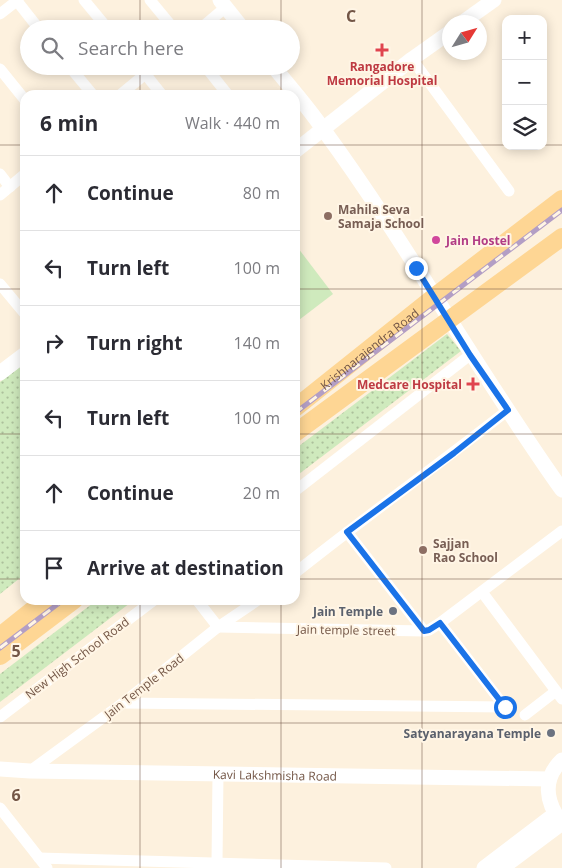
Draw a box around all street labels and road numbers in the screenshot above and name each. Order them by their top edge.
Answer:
street label: Krishnarajendra Road [316,304,422,393]
street label: New High School Road [22,613,132,703]
street label: Jain temple street [296,621,395,639]
street label: Jain Temple Road [100,650,187,723]
street label: Kavi Lakshmisha Road [213,765,337,784]

